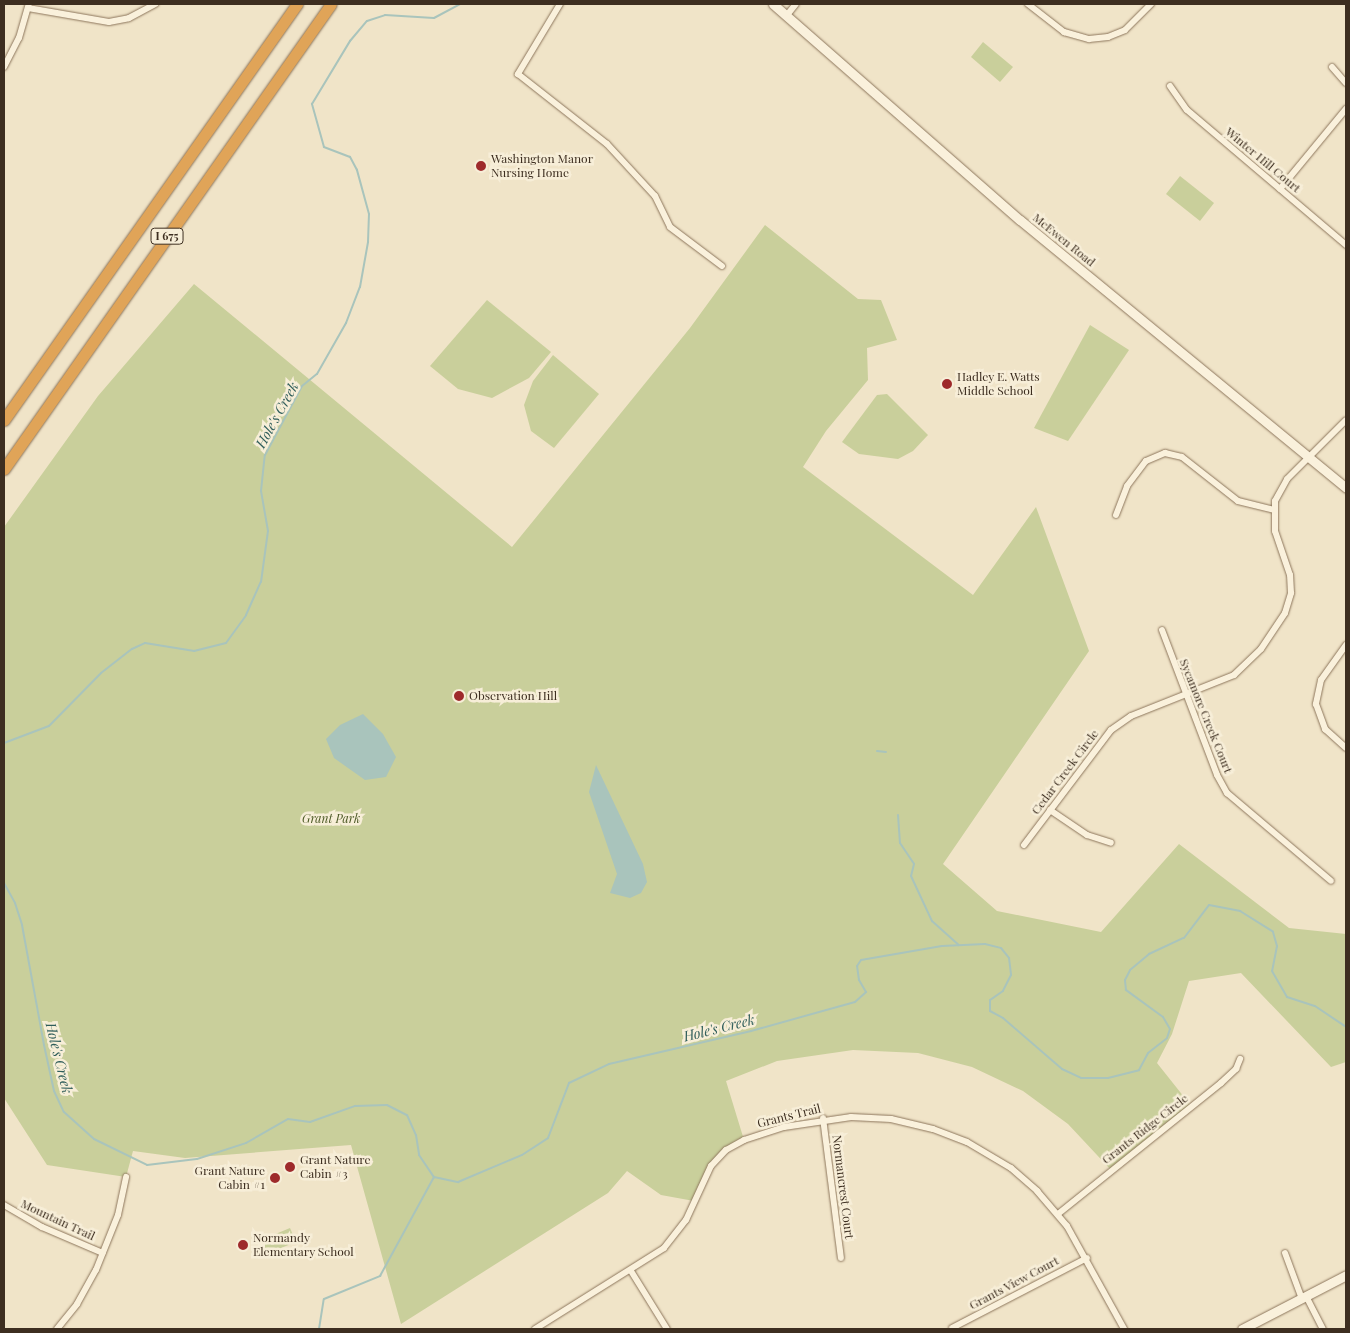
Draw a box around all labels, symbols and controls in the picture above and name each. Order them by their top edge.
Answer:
street label: Winter Hill Court [1222,124,1304,196]
place label: Washington Manor Nursing Home [491,152,593,180]
marker: Washington Manor Nursing Home [475,160,487,172]
street label: McEwen Road [1030,210,1098,270]
road number: I 675 [150,228,184,245]
place label: Hadley E. Watts Middle School [957,370,1040,398]
marker: Hadley E. Watts Middle School [941,378,953,390]
water label: Hole's Creek [252,379,302,451]
street label: Sycamore Creek Court [1176,657,1236,775]
place label: Observation Hill [469,689,557,703]
marker: Observation Hill [453,690,465,702]
street label: Cedar Creek Circle [1028,727,1102,817]
park label: Grant Park [302,812,360,826]
water label: Hole's Creek [682,1011,756,1045]
water label: Hole's Creek [42,1021,76,1095]
street label: Grants Ridge Circle [1099,1091,1191,1167]
street label: Grants Trail [756,1101,822,1131]
street label: Normancrest Court [829,1134,857,1240]
place label: Grant Nature Cabin #3 [300,1153,371,1181]
marker: Grant Nature Cabin #3 [284,1161,296,1173]
place label: Grant Nature Cabin #1 [194,1164,265,1192]
marker: Grant Nature Cabin #1 [269,1172,281,1184]
street label: Mountain Trail [18,1196,98,1244]
place label: Normandy Elementary School [253,1231,354,1259]
marker: Normandy Elementary School [237,1239,249,1251]
street label: Grants View Court [967,1253,1061,1313]

